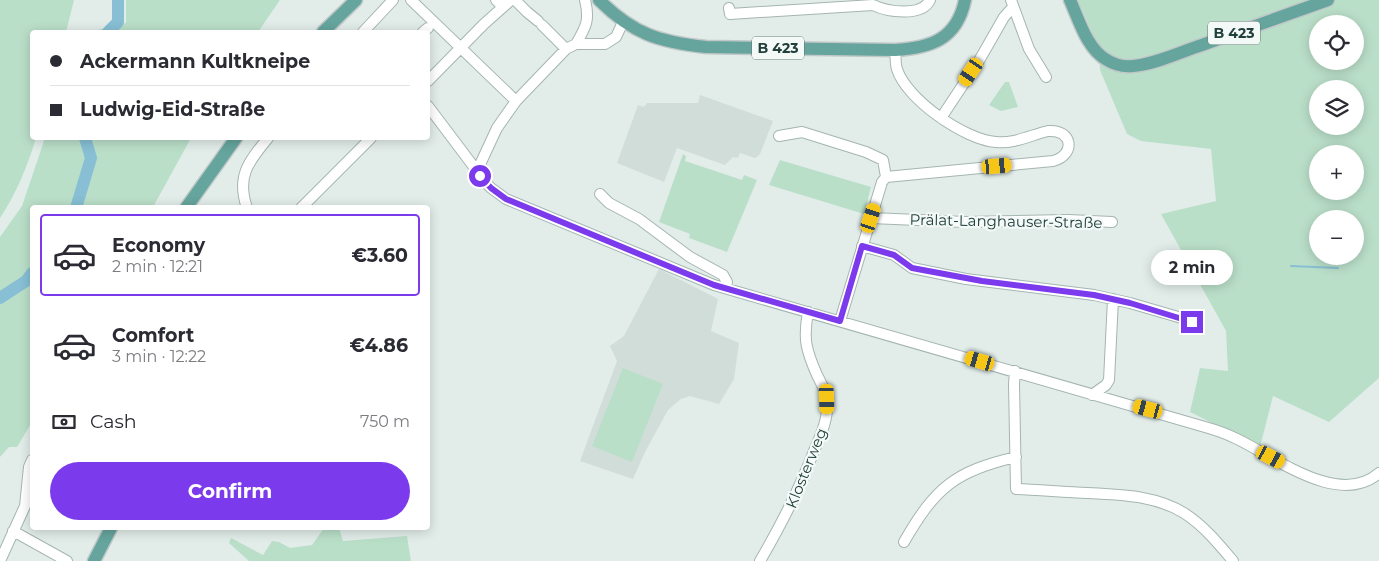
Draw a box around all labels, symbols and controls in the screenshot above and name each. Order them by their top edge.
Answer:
map controls [1309,15,1364,265]
button: locate [1309,15,1364,70]
road number: B 423 [1208,22,1260,44]
road number: B 423 [752,36,804,59]
text: Ackermann Kultkneipe [80,50,310,73]
car [956,55,985,89]
button: layers [1309,80,1364,135]
text: Ludwig-Eid-Straße [80,98,265,121]
button: + [1309,145,1364,200]
car [981,157,1012,175]
route start [469,165,491,187]
car [859,201,882,235]
street label: Prälat-Langhauser-Straße [909,210,1103,232]
button: − [1309,210,1364,265]
icon: car [52,233,97,278]
text: Economy [112,234,205,257]
text: €3.60 [352,244,408,267]
callout: 2 min [1151,250,1233,284]
text: 2 min · 12:21 [112,257,203,276]
text: 2 min [1169,258,1215,277]
route end [1181,311,1203,333]
icon: car [52,323,97,368]
text: Comfort [112,324,194,347]
text: €4.86 [350,334,408,357]
text: 3 min · 12:22 [112,347,206,366]
car [963,350,996,372]
car [818,384,835,414]
car [1131,398,1164,420]
icon: cash [50,408,78,436]
text: Cash [90,410,137,433]
text: 750 m [360,412,410,431]
street label: Klosterweg [781,425,831,511]
car [1254,443,1287,471]
button: Confirm [50,462,410,520]

